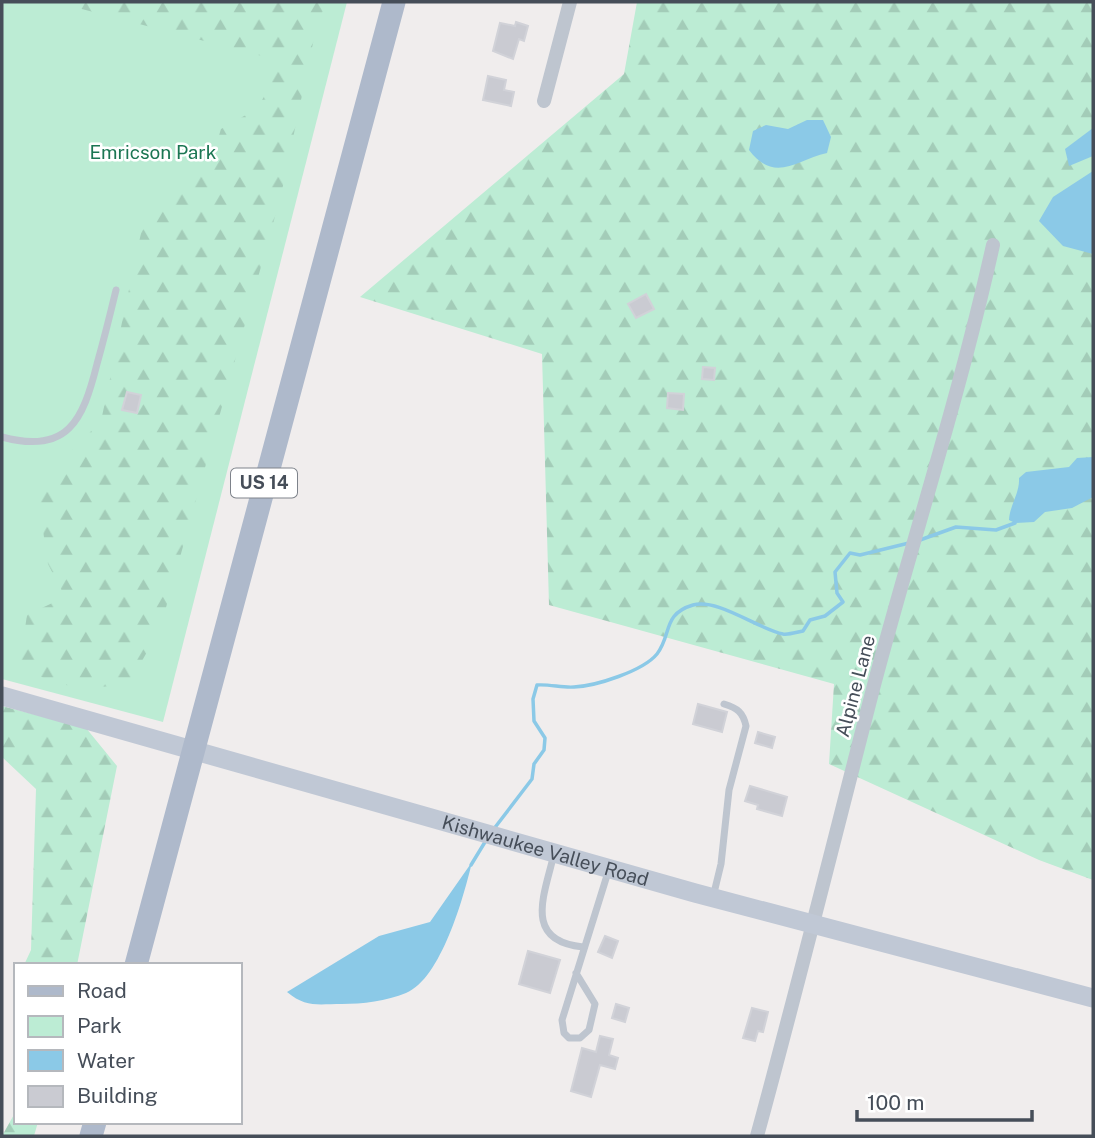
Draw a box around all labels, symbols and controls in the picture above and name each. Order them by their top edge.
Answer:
park label: Emricson Park [90,141,217,163]
road number: US 14 [231,468,297,498]
street label: Alpine Lane [831,633,879,739]
street label: Kishwaukee Valley Road [440,811,651,890]
legend [14,963,242,1124]
text: Road [77,978,127,1003]
text: Park [77,1013,122,1038]
text: Water [77,1048,135,1073]
scale bar [857,1078,1032,1122]
text: Building [77,1083,158,1108]
text: 100 m [867,1090,924,1115]

